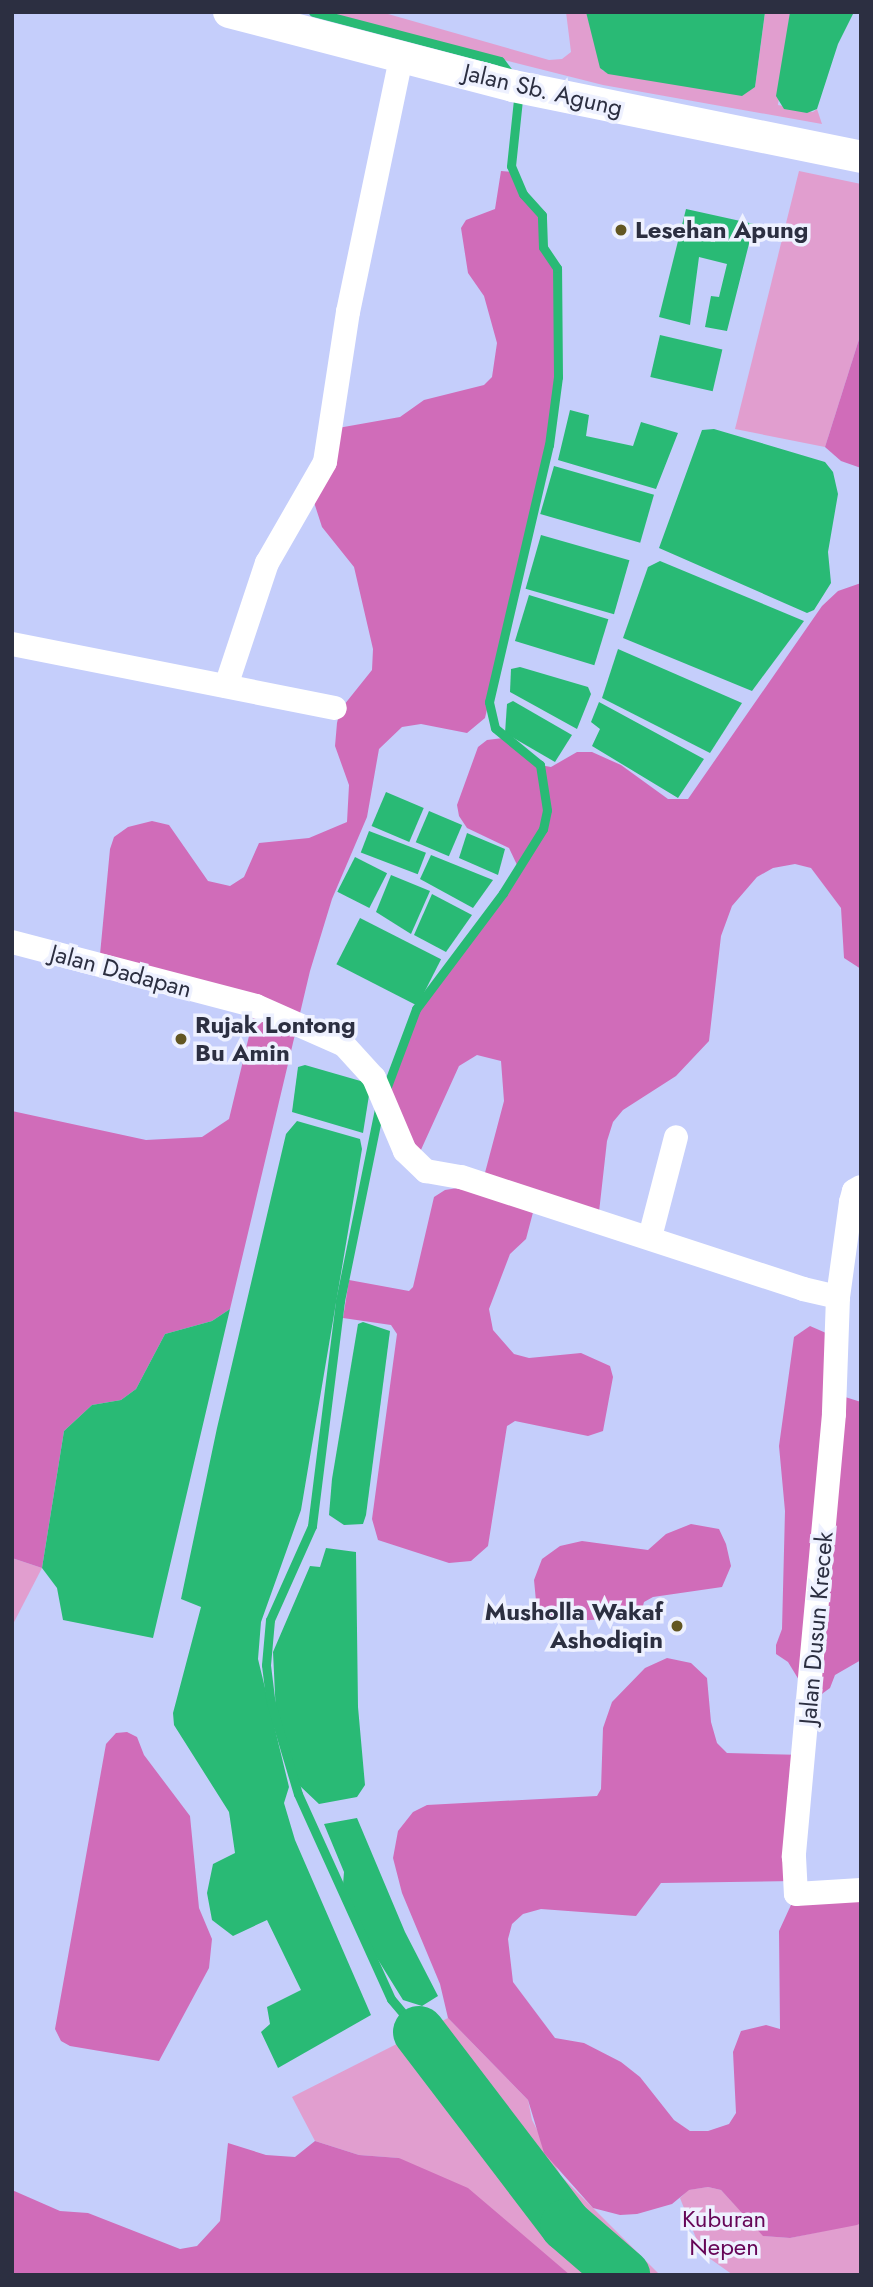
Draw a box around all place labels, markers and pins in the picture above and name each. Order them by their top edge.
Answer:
place label: Lesehan Apung [635,216,808,244]
marker: Lesehan Apung [613,222,629,238]
place label: Rujak Lontong Bu Amin [195,1011,356,1067]
marker: Rujak Lontong Bu Amin [173,1031,189,1047]
place label: Musholla Wakaf Ashodiqin [485,1598,663,1654]
marker: Musholla Wakaf Ashodiqin [669,1618,685,1634]

